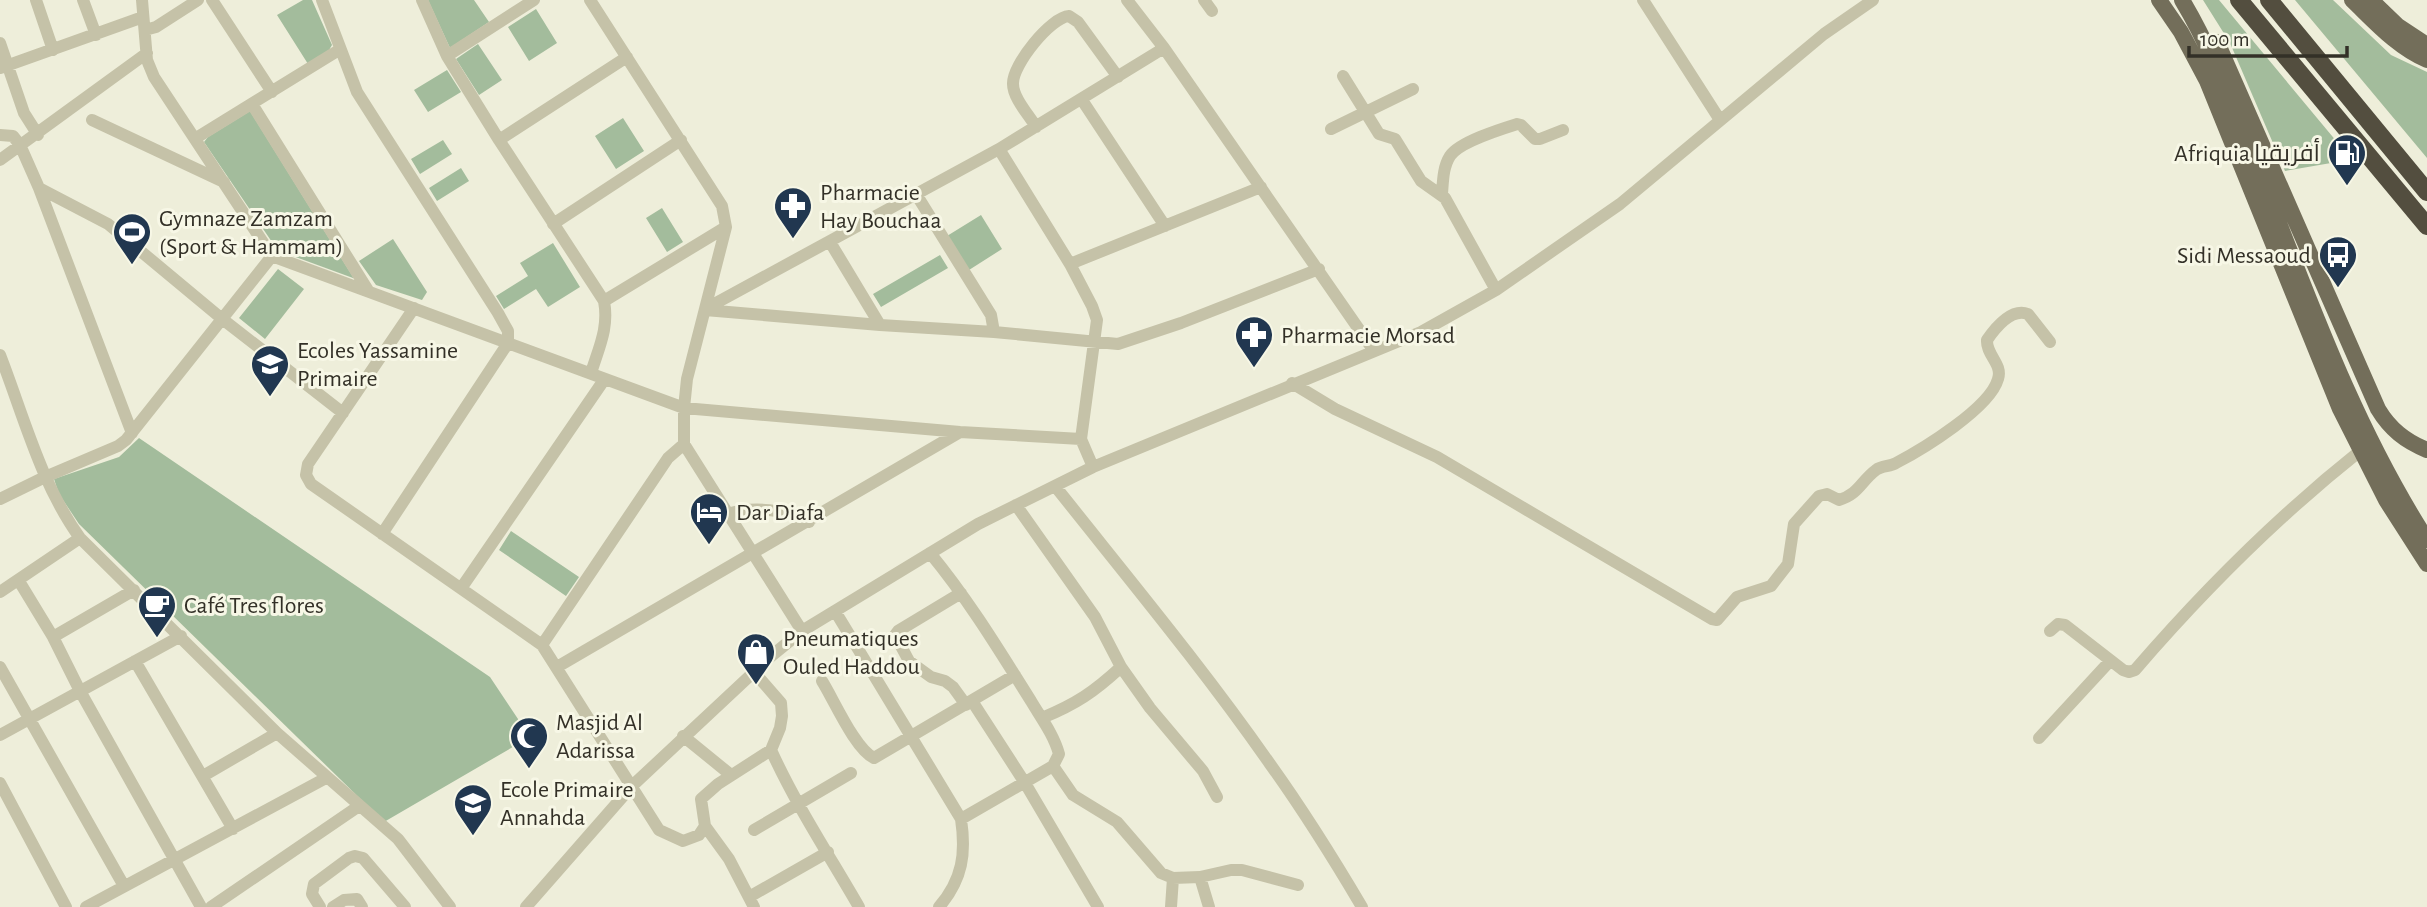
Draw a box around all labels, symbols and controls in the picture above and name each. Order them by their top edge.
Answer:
scale bar [2189,14,2346,58]
text: 100 m [2200,29,2250,50]
fuel station icon: Afriquia أفريقيا [2326,132,2368,187]
place label: Afriquia أفريقيا [2174,137,2320,166]
place label: Pharmacie Hay Bouchaa [820,181,941,233]
pharmacy icon: Pharmacie Hay Bouchaa [772,185,814,240]
place label: Gymnaze Zamzam (Sport & Hammam) [159,207,343,259]
sports icon: Gymnaze Zamzam (Sport & Hammam) [111,211,153,266]
bus stop icon: Sidi Messaoud [2317,234,2359,289]
place label: Sidi Messaoud [2177,244,2311,268]
pharmacy icon: Pharmacie Morsad [1233,314,1275,369]
place label: Pharmacie Morsad [1281,324,1455,348]
place label: Ecoles Yassamine Primaire [297,339,458,391]
school or university icon: Ecoles Yassamine Primaire [249,343,291,398]
hotel icon: Dar Diafa [688,491,730,546]
place label: Dar Diafa [736,501,824,525]
cafe icon: Café Tres flores [136,584,178,639]
place label: Café Tres flores [184,594,324,618]
place label: Pneumatiques Ouled Haddou [783,627,920,679]
shop icon: Pneumatiques Ouled Haddou [735,631,777,686]
place label: Masjid Al Adarissa [556,711,643,763]
mosque icon: Masjid Al Adarissa [508,715,550,770]
place label: Ecole Primaire Annahda [500,778,634,830]
school or university icon: Ecole Primaire Annahda [452,782,494,837]

